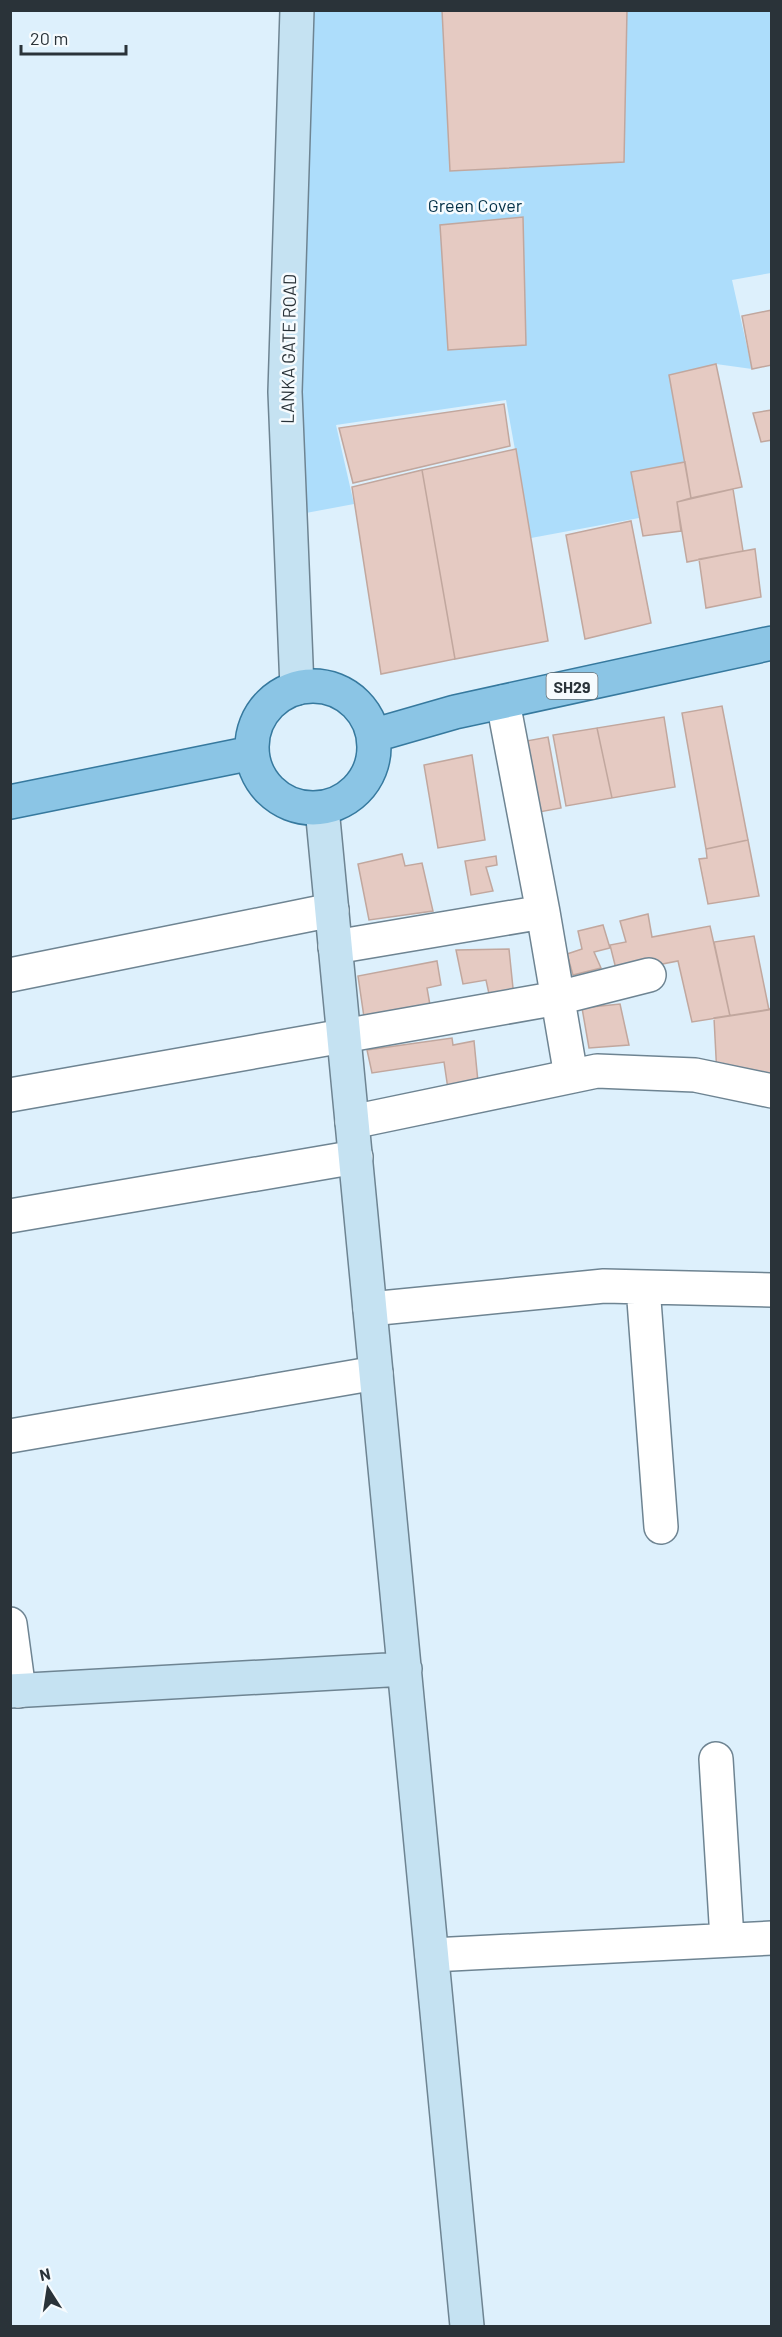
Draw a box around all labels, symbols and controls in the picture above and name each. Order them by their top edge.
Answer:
scale bar [21,18,126,56]
text: 20 m [30,27,68,49]
park label: Green Cover [428,194,523,216]
street label: LANKA GATE ROAD [276,274,300,424]
road number: SH29 [546,673,598,699]
north arrow [18,2259,78,2319]
text: N [38,2263,52,2284]

